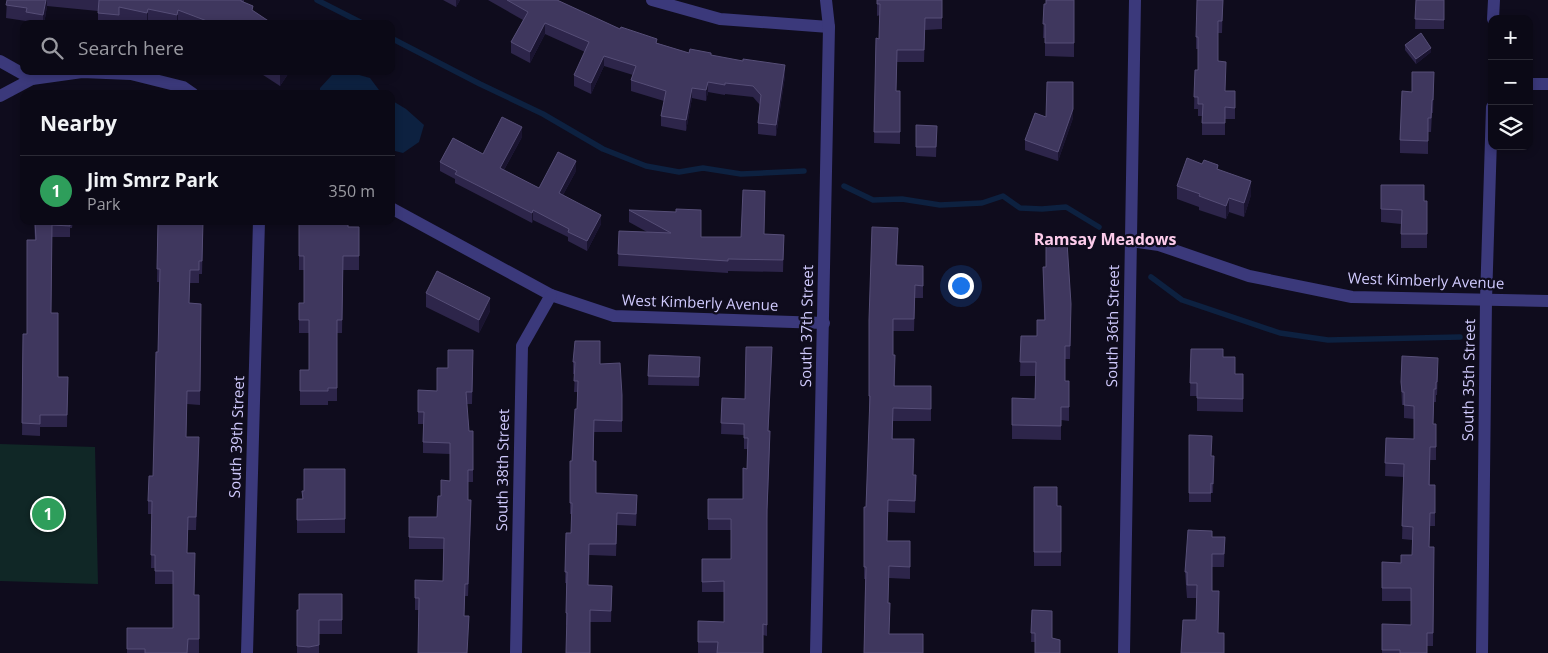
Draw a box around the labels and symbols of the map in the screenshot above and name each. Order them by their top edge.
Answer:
district label: Ramsay Meadows [1034,228,1176,250]
street label: South 37th Street [795,265,817,387]
street label: South 36th Street [1101,265,1123,387]
street label: West Kimberly Avenue [1347,267,1505,293]
your location [948,273,974,299]
street label: West Kimberly Avenue [621,289,779,315]
street label: South 35th Street [1457,319,1479,441]
street label: South 39th Street [224,375,248,498]
street label: South 38th Street [491,409,513,531]
pin: 1 [32,495,64,533]

